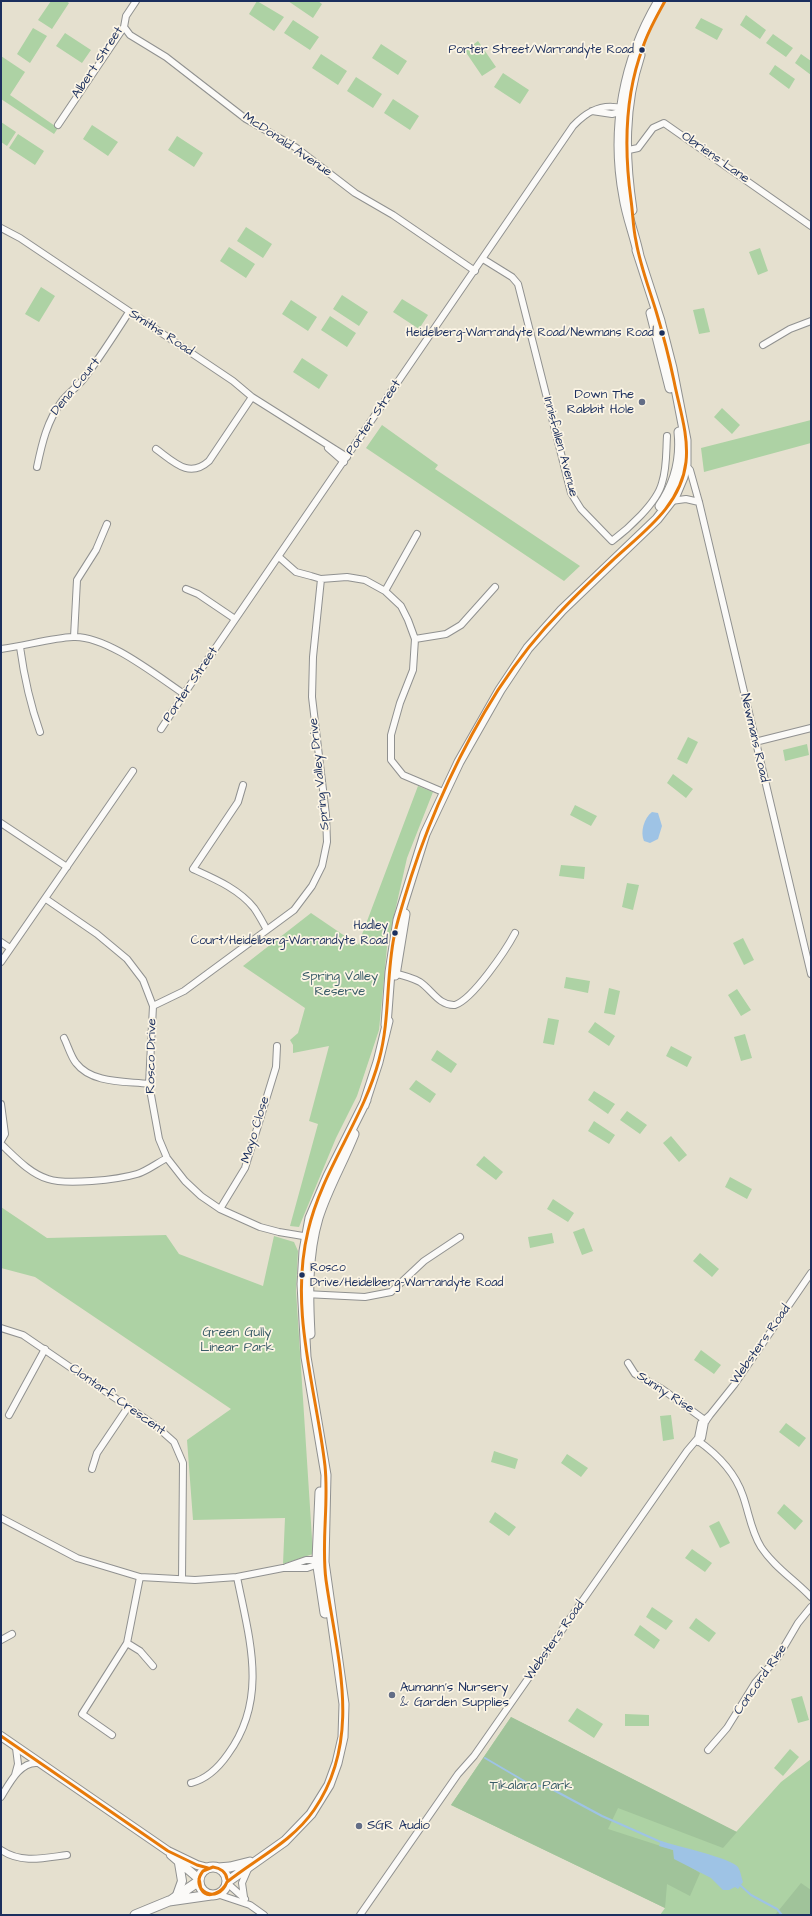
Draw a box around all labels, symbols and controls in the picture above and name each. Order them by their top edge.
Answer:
street label: Albert Street [69,24,127,102]
place label: Porter Street/Warrandyte Road [449,43,634,57]
marker: Porter Street/Warrandyte Road [637,45,647,55]
street label: McDonald Avenue [240,109,334,181]
street label: Obriens Lane [678,129,752,187]
street label: Smiths Road [126,306,196,360]
place label: Heidelberg-Warrandyte Road/Newmans Road [406,326,654,340]
marker: Heidelberg-Warrandyte Road/Newmans Road [657,328,667,338]
street label: Dena Court [48,355,104,419]
street label: Porter Street [343,377,405,459]
place label: Down The Rabbit Hole [567,387,634,418]
street label: Innisfallen Avenue [539,395,581,499]
marker: Down The Rabbit Hole [637,397,647,407]
street label: Porter Street [160,644,222,726]
street label: Newmans Road [736,692,772,784]
street label: Spring Valley Drive [306,717,334,831]
place label: Hadley Court/Heidelberg-Warrandyte Road [191,919,388,947]
marker: Hadley Court/Heidelberg-Warrandyte Road [390,928,400,938]
park label: Spring Valley Reserve [302,969,378,1000]
street label: Rosco Drive [144,1018,160,1094]
street label: Mayo Close [238,1095,274,1165]
place label: Rosco Drive/Heidelberg-Warrandyte Road [310,1261,503,1289]
marker: Rosco Drive/Heidelberg-Warrandyte Road [297,1270,307,1280]
street label: Websters Road [728,1302,794,1388]
park label: Green Gully Linear Park [200,1325,274,1356]
street label: Clontarf Crescent [66,1361,168,1439]
street label: Sunny Rise [633,1369,697,1417]
street label: Websters Road [522,1598,588,1684]
street label: Concord Rise [731,1642,791,1718]
place label: Aumann's Nursery & Garden Supplies [400,1680,509,1711]
marker: Aumann's Nursery & Garden Supplies [387,1690,397,1700]
park label: Tikalara Park [490,1778,572,1794]
place label: SGR Audio [367,1818,430,1834]
marker: SGR Audio [354,1821,364,1831]

